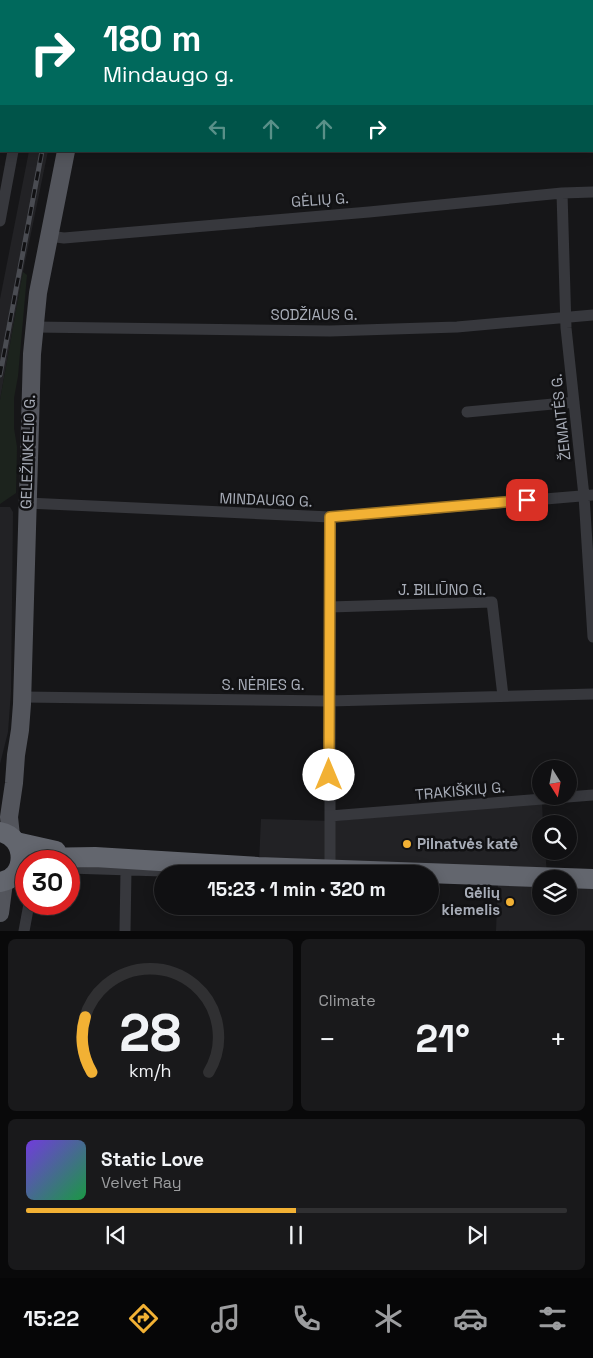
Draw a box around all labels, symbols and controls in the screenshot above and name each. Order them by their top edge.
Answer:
text: 180 m [103,17,201,61]
icon: right [20,20,85,85]
text: Mindaugo g. [103,60,234,88]
icon: left [204,115,232,143]
icon: ahead [257,115,285,143]
icon: ahead [310,115,338,143]
icon: right [363,115,391,143]
street label: GĖLIŲ G. [290,188,349,211]
street label: SODŽIAUS G. [271,305,357,324]
street label: ŽEMAITĖS G. [546,373,575,461]
street label: GELEŽINKELIO G. [16,395,39,509]
pin [506,479,548,521]
icon: arrive [513,486,541,514]
street label: MINDAUGO G. [219,488,313,511]
street label: J. BILIŪNO G. [398,580,486,599]
street label: S. NĖRIES G. [221,675,305,694]
position arrow [302,748,354,800]
north arrow [532,760,578,805]
map controls [532,760,577,915]
street label: TRAKIŠKIŲ G. [414,777,506,804]
button: search [532,815,577,860]
place label: Pilnatvės katė [417,834,519,853]
marker: Pilnatvės katė [401,838,413,850]
speed limit sign: 30 [15,850,80,915]
button: layers [532,870,577,915]
text: 15:23 · 1 min · 320 m [207,877,386,902]
place label: Gėlių kiemelis [442,883,500,919]
marker: Gėlių kiemelis [504,896,516,908]
text: Climate [319,990,376,1011]
text: 28 [119,1000,181,1066]
text: 21° [415,1015,470,1063]
text: − [319,1021,336,1057]
text: + [550,1021,567,1057]
text: km/h [129,1059,172,1082]
text: Static Love [101,1147,204,1172]
text: Velvet Ray [101,1172,182,1193]
icon: previous [102,1221,130,1249]
icon: pause [282,1221,310,1249]
icon: next [463,1221,491,1249]
icon: directions [126,1301,161,1336]
icon: music [208,1301,243,1336]
icon: phone [289,1301,324,1336]
icon: climate [371,1301,406,1336]
icon: car [453,1301,488,1336]
icon: filters [535,1301,570,1336]
text: 15:22 [23,1304,79,1332]

